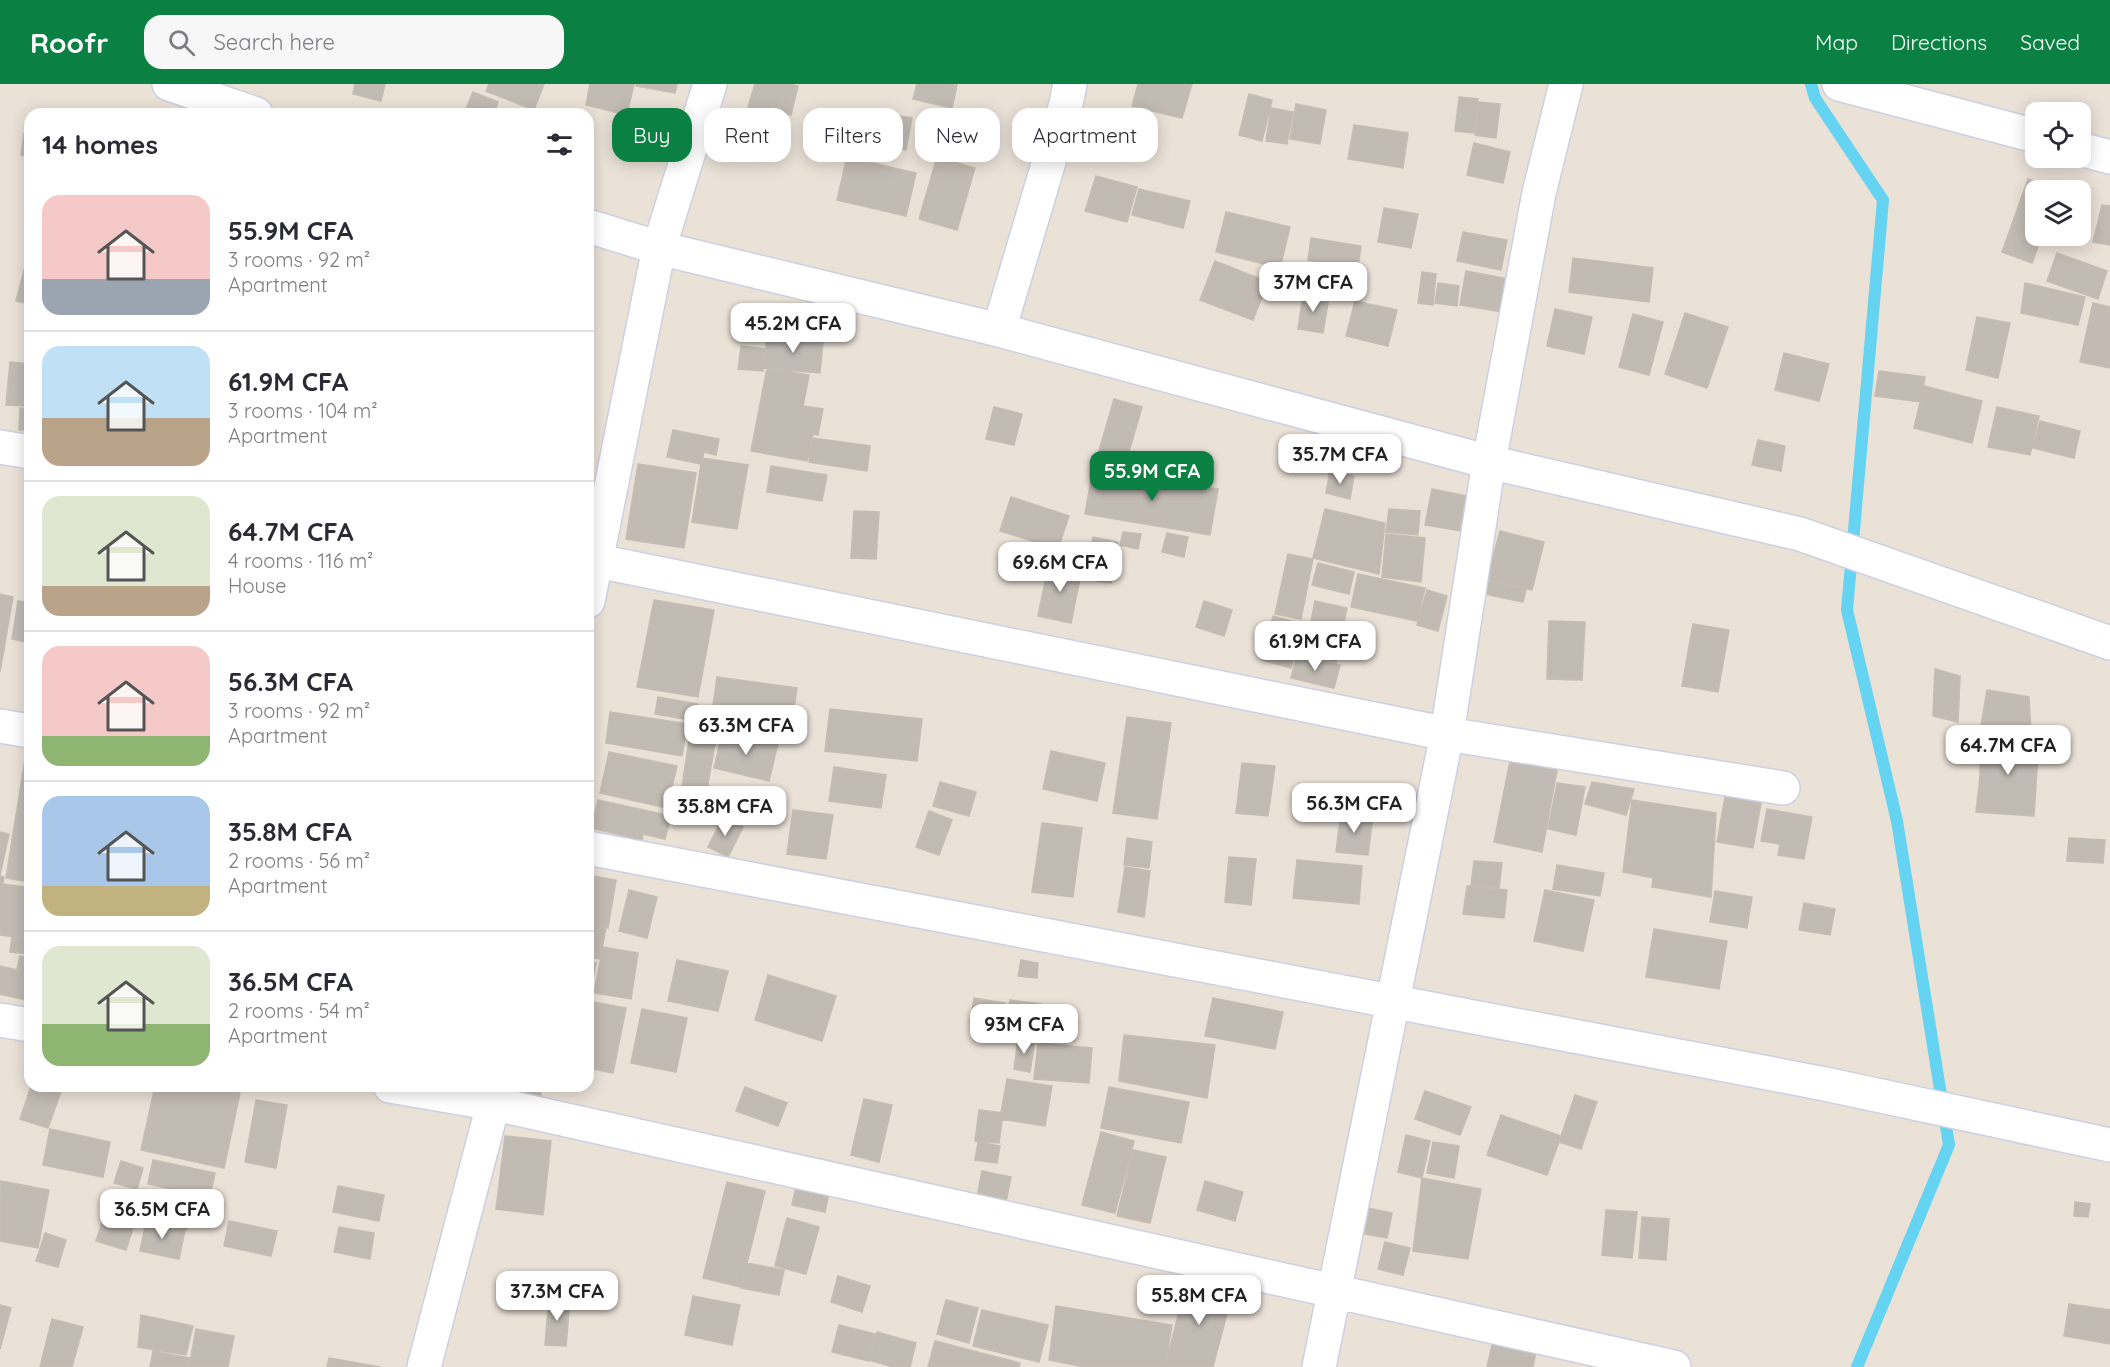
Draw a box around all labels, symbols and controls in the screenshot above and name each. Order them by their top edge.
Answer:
search box [144,15,564,69]
text: Roofr [30,25,108,60]
icon: search [165,26,198,59]
text: Search here [213,28,335,56]
text: Map [1815,29,1858,55]
text: Directions [1891,29,1987,55]
text: Saved [2020,29,2080,55]
map controls [2025,102,2091,246]
button: locate [2025,102,2091,168]
chip: Buy [612,108,692,162]
chip: Rent [704,108,791,162]
chip: Filters [803,108,903,162]
chip: New [915,108,1000,162]
chip: Apartment [1012,108,1158,162]
text: 14 homes [42,128,158,161]
icon: filters [543,128,576,161]
button: layers [2025,180,2091,246]
text: 55.9M CFA [228,214,353,247]
icon: home [90,219,162,291]
text: 3 rooms · 92 m² [228,247,370,272]
pin: 37M CFA [1258,262,1368,313]
text: 37M CFA [1273,269,1353,294]
text: Apartment [228,272,328,297]
pin: 45.2M CFA [724,303,862,354]
text: 45.2M CFA [745,310,841,335]
text: 61.9M CFA [228,365,348,398]
icon: home [90,370,162,442]
text: 3 rooms · 104 m² [228,398,378,423]
text: Apartment [228,423,328,448]
pin: 35.7M CFA [1271,434,1409,485]
text: 35.7M CFA [1292,441,1388,466]
pin: 55.9M CFA [1083,451,1221,502]
text: 55.9M CFA [1104,458,1200,483]
text: 64.7M CFA [228,515,354,548]
icon: home [90,520,162,592]
pin: 69.6M CFA [991,542,1129,593]
text: 4 rooms · 116 m² [228,548,373,573]
text: 69.6M CFA [1012,549,1108,574]
text: House [228,573,287,598]
pin: 61.9M CFA [1246,621,1384,672]
text: 61.9M CFA [1269,628,1361,653]
text: 56.3M CFA [228,665,353,698]
icon: home [90,670,162,742]
text: 3 rooms · 92 m² [228,698,370,723]
pin: 63.3M CFA [677,705,815,756]
text: 63.3M CFA [698,712,794,737]
text: Apartment [228,723,328,748]
pin: 64.7M CFA [1939,725,2077,776]
text: 64.7M CFA [1960,732,2056,757]
pin: 56.3M CFA [1285,783,1423,834]
pin: 35.8M CFA [656,786,794,837]
text: 56.3M CFA [1306,790,1402,815]
text: 35.8M CFA [677,793,773,818]
text: 35.8M CFA [228,815,352,848]
icon: home [90,820,162,892]
text: 2 rooms · 56 m² [228,848,370,873]
text: Apartment [228,873,328,898]
text: 36.5M CFA [228,965,353,998]
icon: home [90,970,162,1042]
text: 2 rooms · 54 m² [228,998,370,1023]
pin: 93M CFA [969,1004,1079,1055]
text: 93M CFA [984,1011,1064,1036]
text: Apartment [228,1023,328,1048]
pin: 36.5M CFA [93,1189,231,1240]
text: 36.5M CFA [114,1196,210,1221]
pin: 37.3M CFA [488,1271,626,1322]
pin: 55.8M CFA [1130,1275,1268,1326]
text: 37.3M CFA [510,1278,604,1303]
text: 55.8M CFA [1151,1282,1247,1307]

